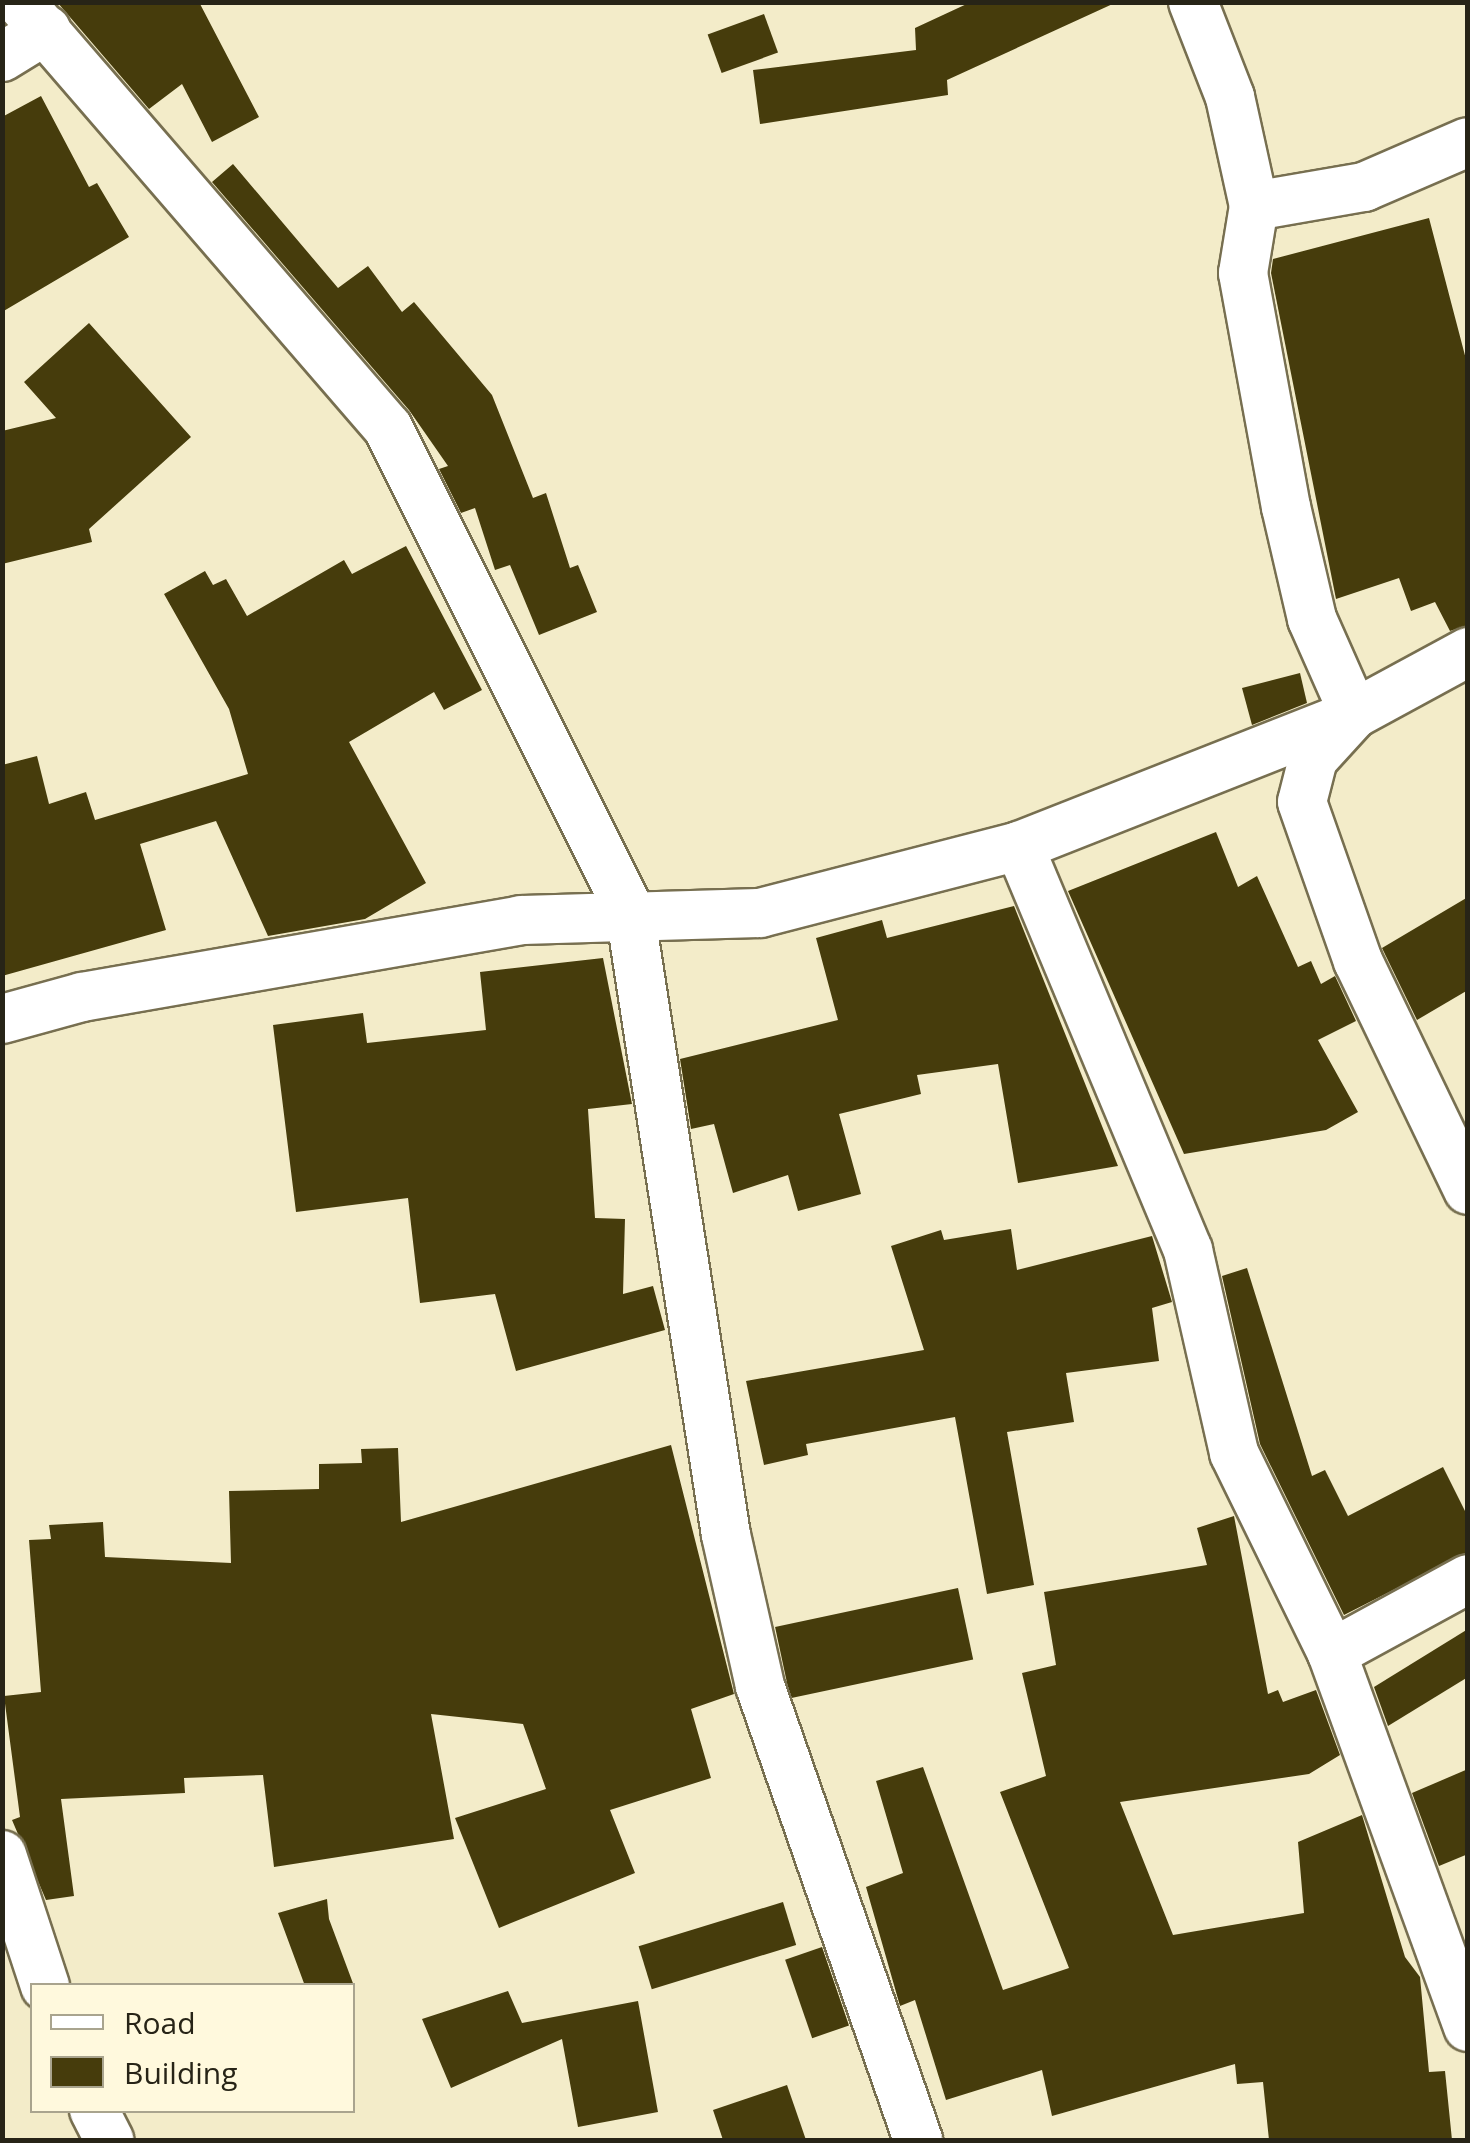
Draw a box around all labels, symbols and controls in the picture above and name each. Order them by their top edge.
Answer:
legend [30,1983,355,2113]
text: Road [124,2002,196,2043]
text: Building [124,2052,238,2093]

